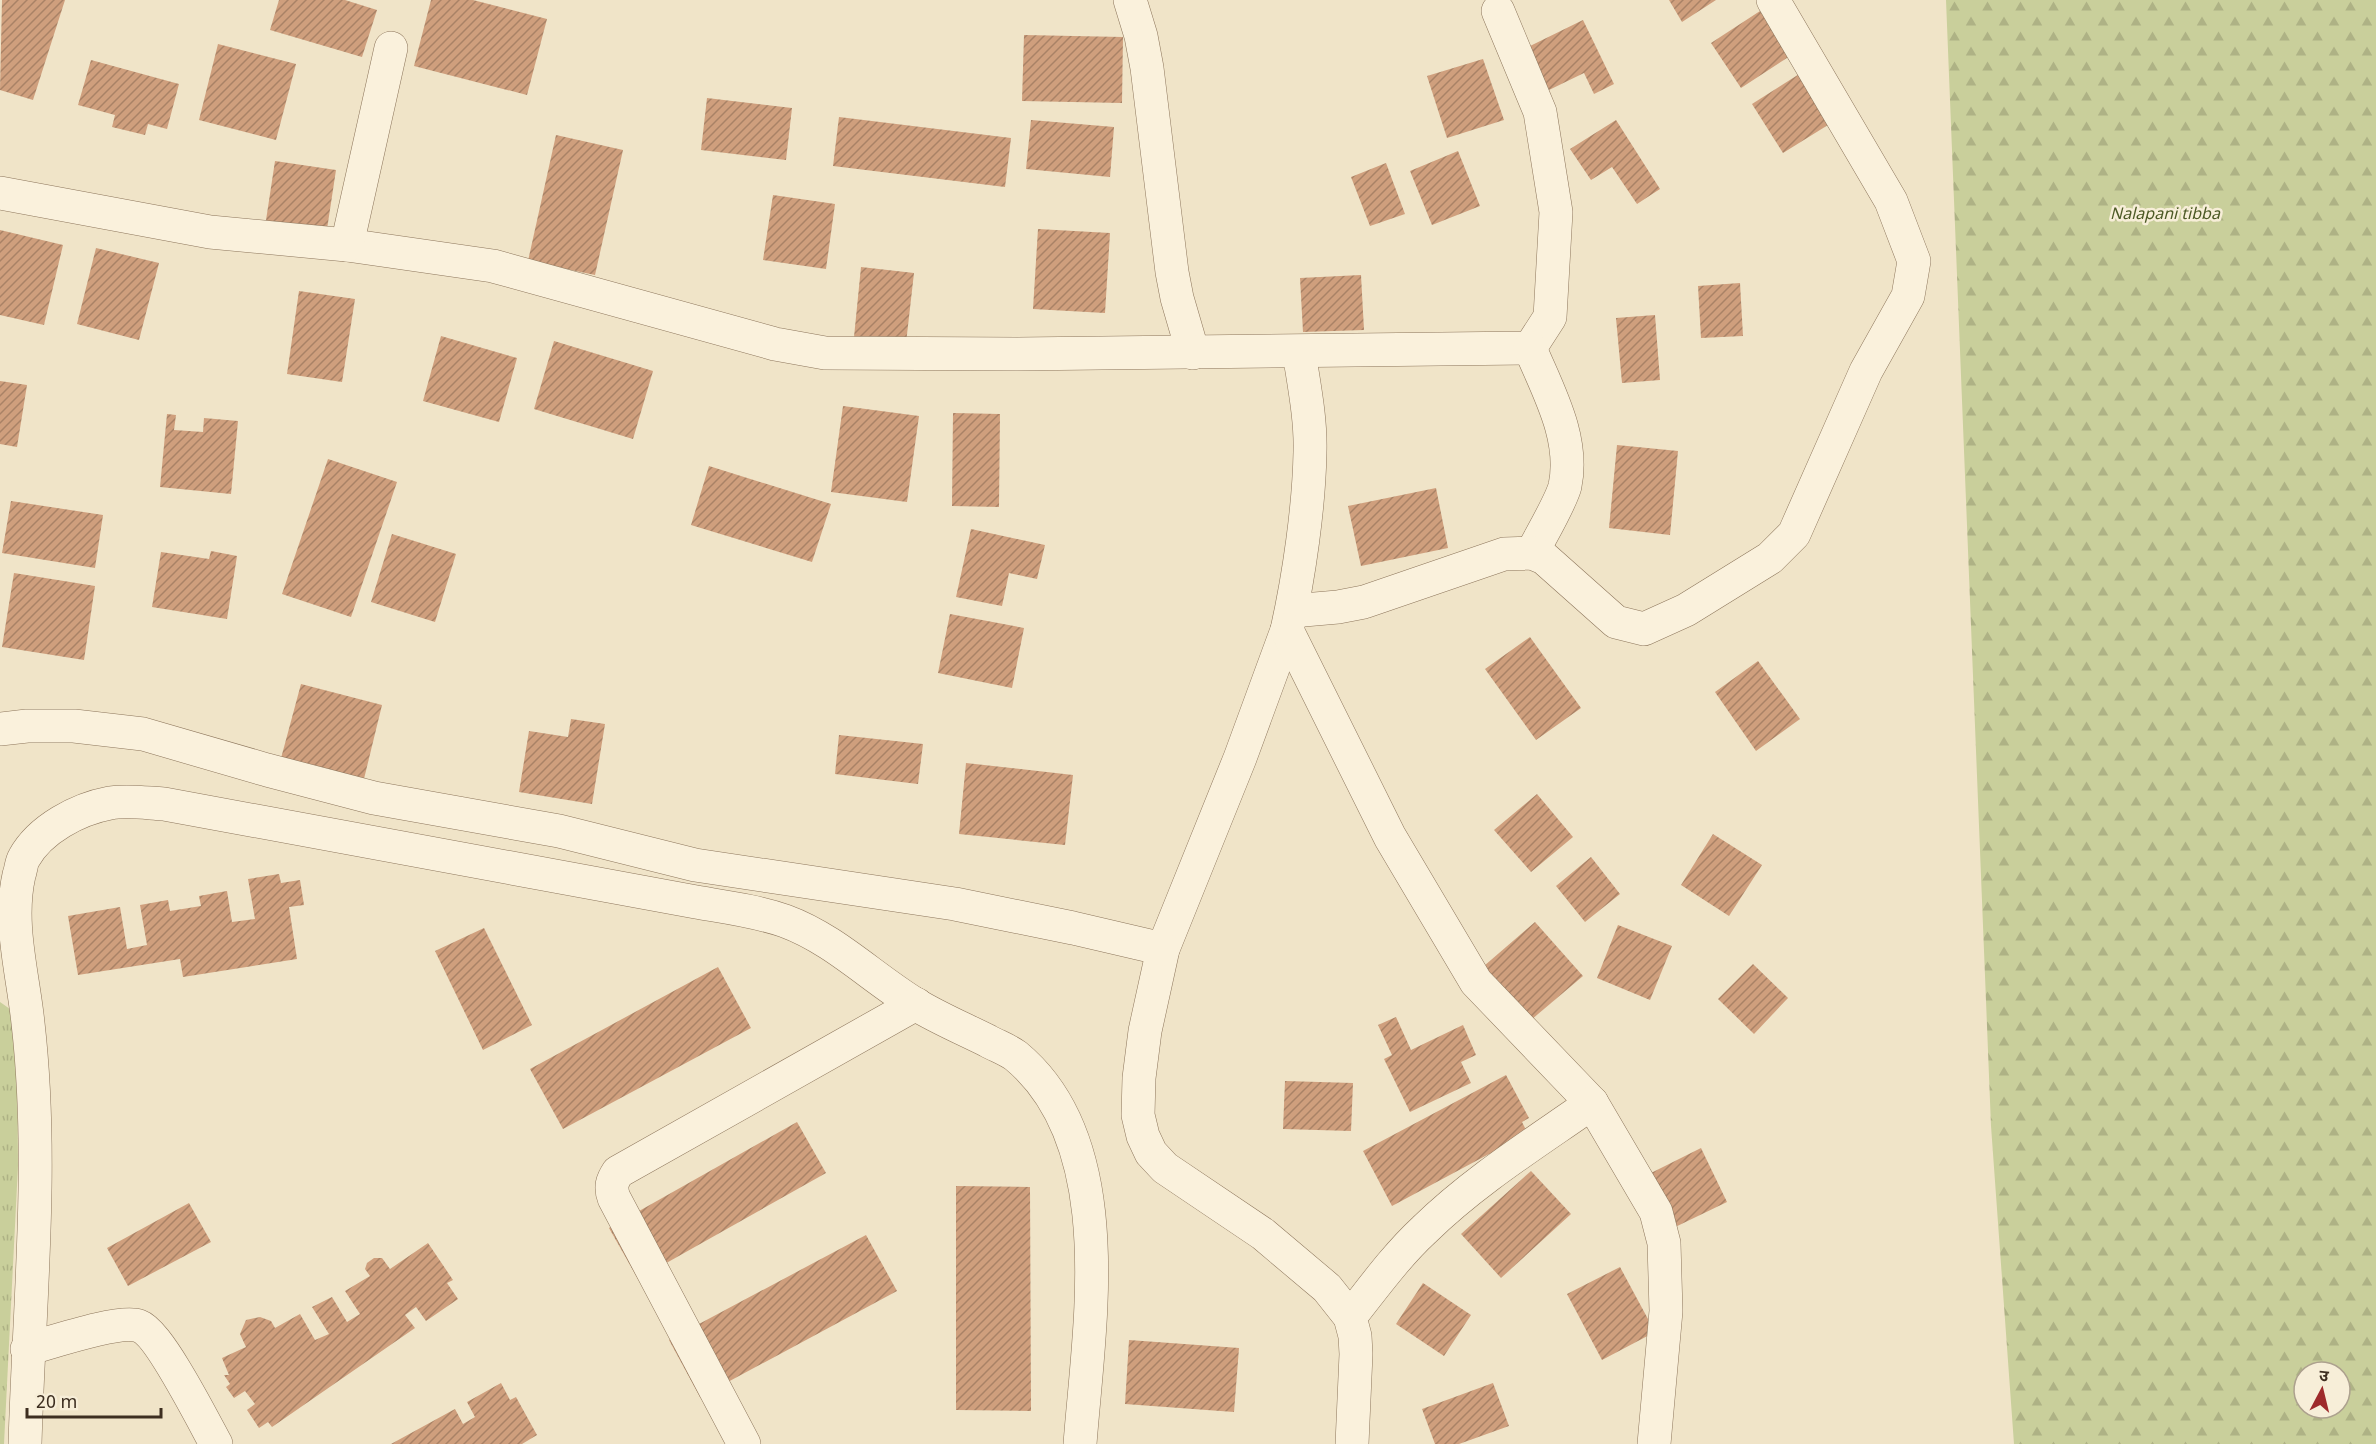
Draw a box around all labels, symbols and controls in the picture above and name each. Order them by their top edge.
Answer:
park label: Nalapani tibba [2110,205,2221,226]
north arrow [2292,1360,2352,1420]
text: उ [2318,1367,2330,1389]
scale bar [27,1381,160,1419]
text: 20 m [36,1392,77,1415]

